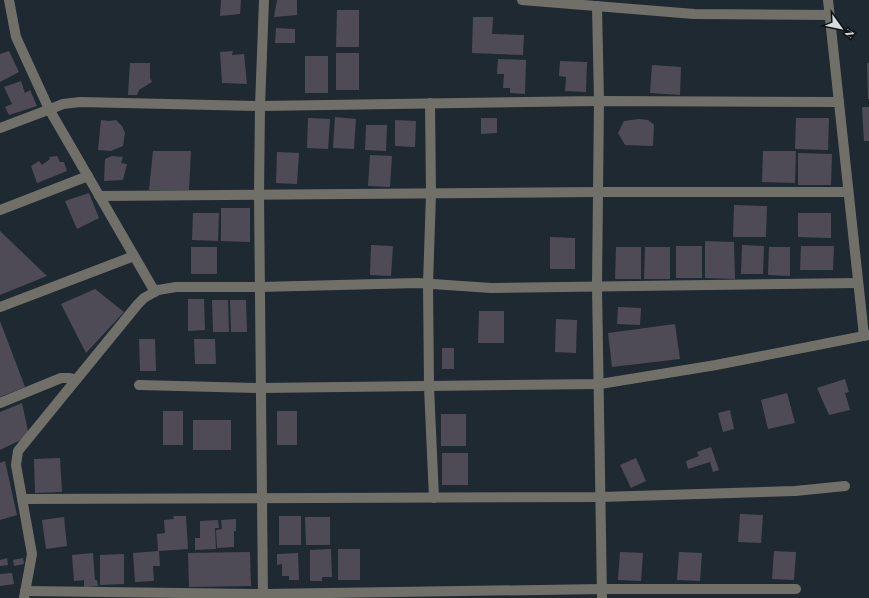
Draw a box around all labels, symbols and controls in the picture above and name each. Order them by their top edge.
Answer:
north arrow [821,8,861,48]
text: N [841,26,858,41]

